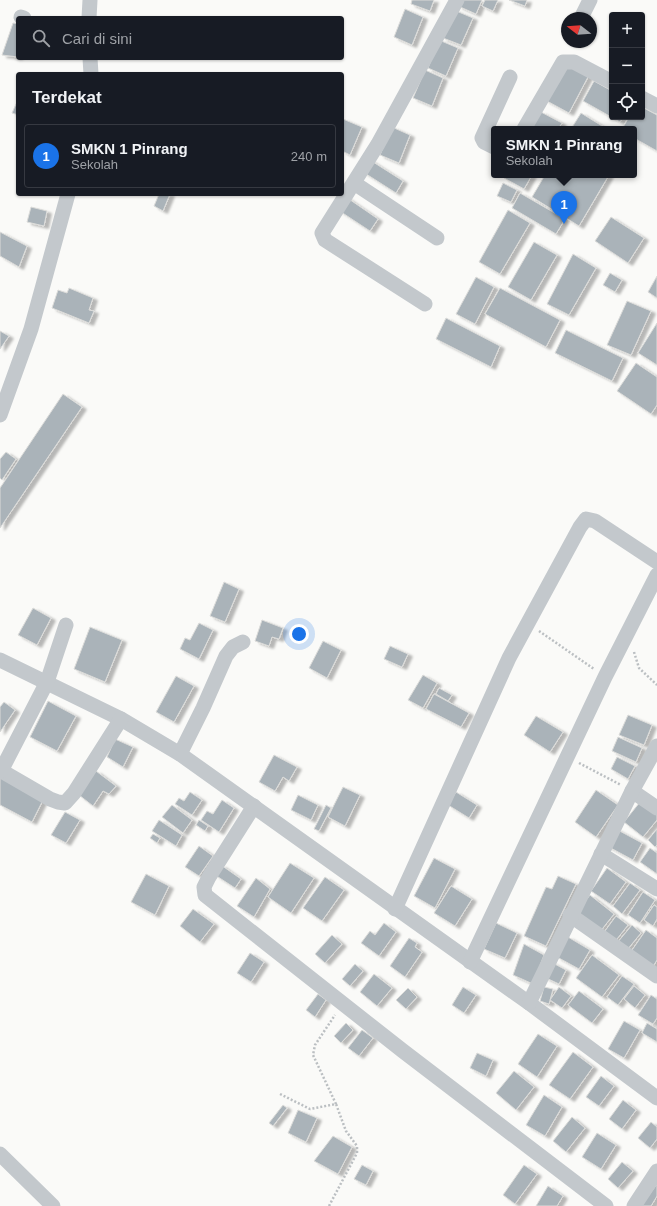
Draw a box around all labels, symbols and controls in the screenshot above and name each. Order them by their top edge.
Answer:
north arrow [561,12,597,48]
map controls [609,12,645,120]
button: + [609,12,645,48]
search box [16,16,344,60]
icon: search [30,27,52,49]
text: Cari di sini [62,30,132,47]
button: − [609,48,645,84]
button: locate [609,84,645,120]
text: Terdekat [32,88,102,107]
popup [491,126,637,178]
text: SMKN 1 Pinrang [506,136,622,153]
text: SMKN 1 Pinrang [71,140,188,157]
text: 1 [42,149,50,164]
text: 240 m [291,149,327,164]
text: Sekolah [506,153,553,168]
text: Sekolah [71,157,118,172]
pin: 1 [551,191,577,224]
your location [289,624,309,644]

